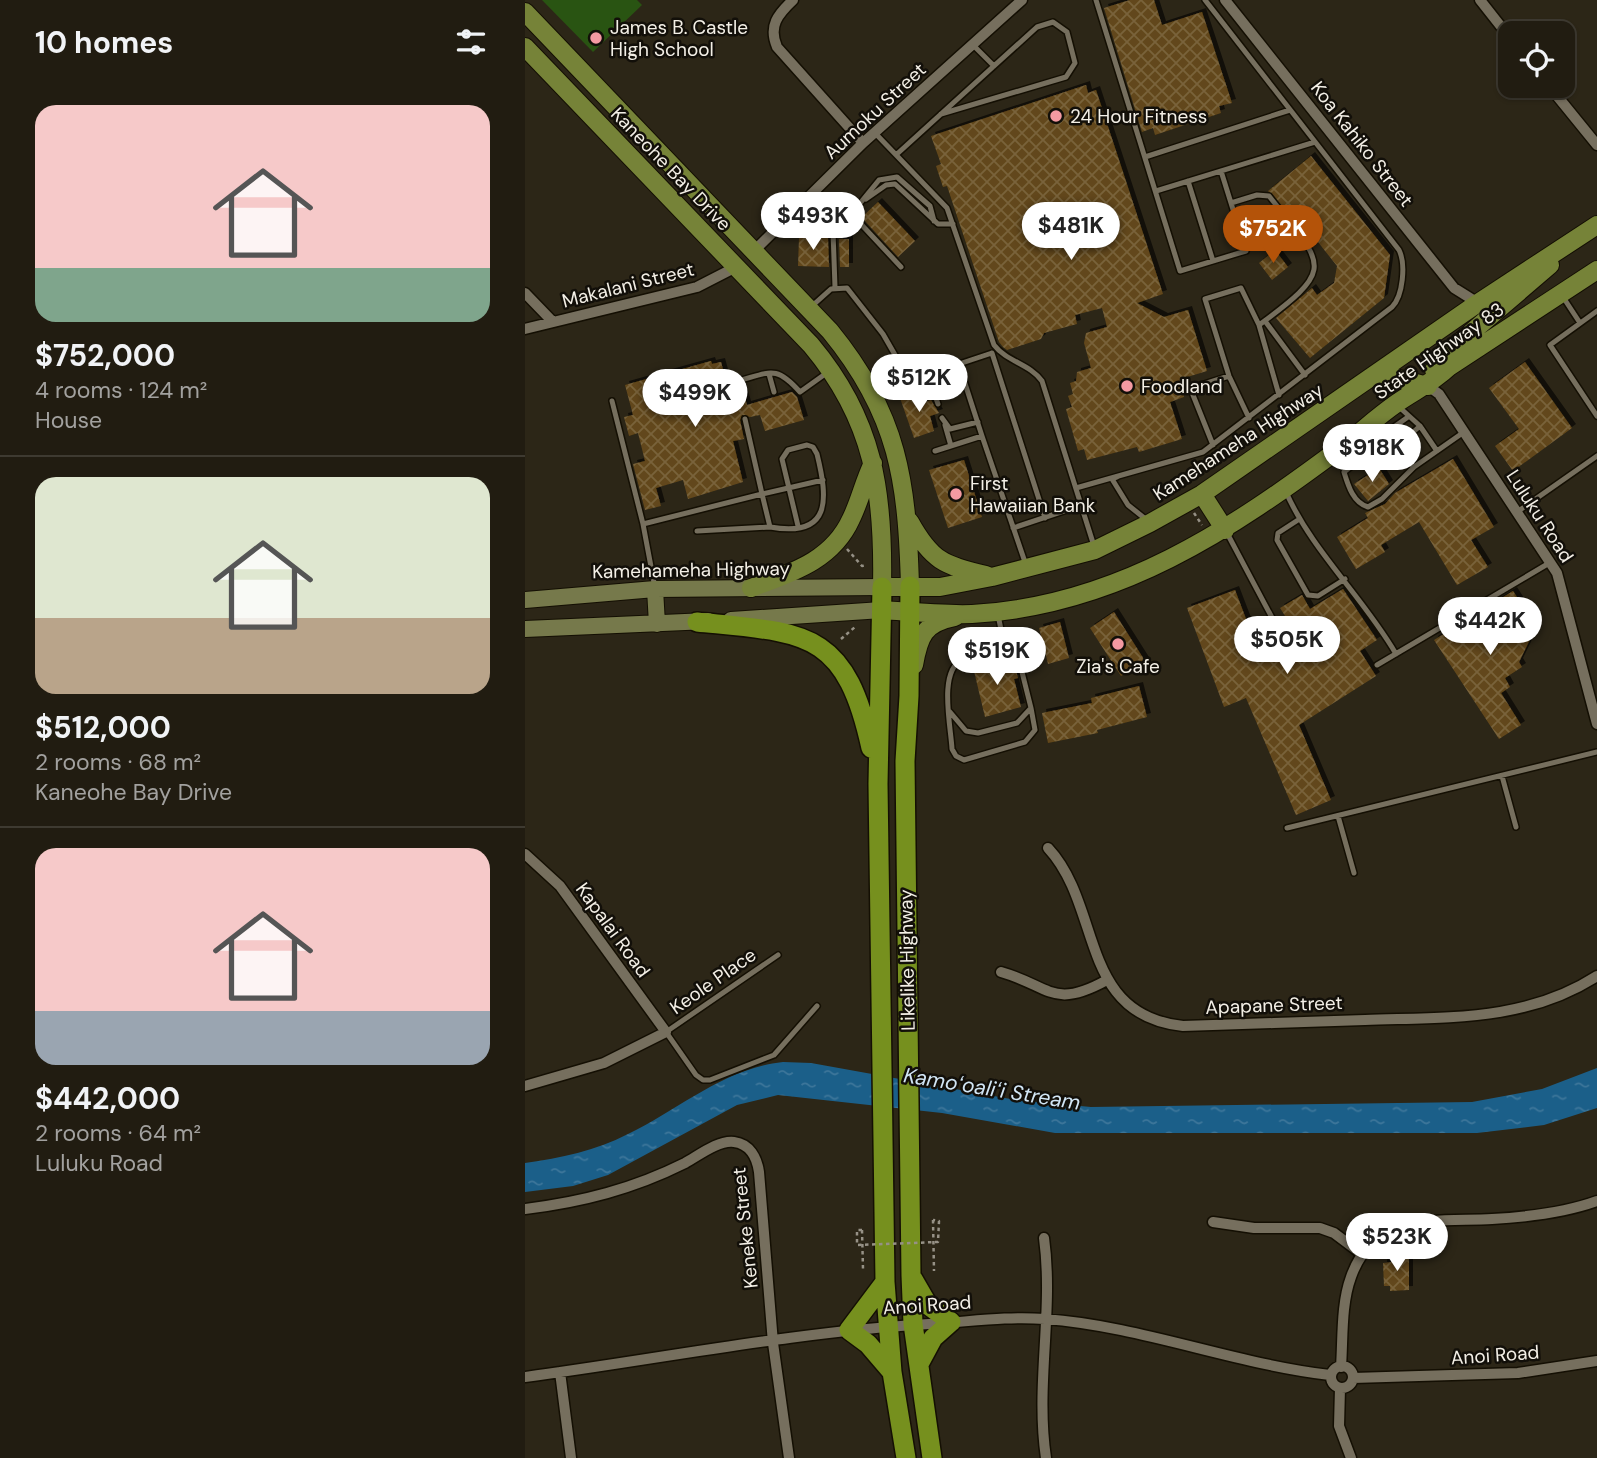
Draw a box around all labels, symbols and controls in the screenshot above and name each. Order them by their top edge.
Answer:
place label: James B. Castle High School [610,15,748,62]
map controls [1498,21,1575,98]
button: locate [1498,21,1575,98]
text: 10 homes [35,23,173,62]
icon: filters [452,23,490,61]
marker: James B. Castle High School [588,30,604,46]
street label: Aumoku Street [819,57,931,165]
street label: Koa Kahiko Street [1305,76,1419,212]
street label: Kaneohe Bay Drive [605,102,737,236]
place label: 24 Hour Fitness [1070,104,1207,129]
marker: 24 Hour Fitness [1048,108,1064,124]
icon: home [200,150,326,276]
pin: $493K [764,192,862,252]
text: $493K [777,200,849,230]
pin: $481K [1022,202,1120,262]
pin: $752K [1224,205,1322,265]
text: $481K [1038,210,1104,240]
text: $752K [1239,213,1307,243]
street label: Makalani Street [559,257,697,313]
street label: State Highway 83 [1369,297,1509,405]
text: $752,000 [35,336,175,375]
pin: $512K [870,354,968,414]
text: $512K [887,362,951,392]
pin: $499K [646,370,744,429]
place label: Foodland [1141,374,1223,399]
text: 4 rooms · 124 m² [35,375,207,405]
text: $499K [658,377,732,407]
street label: Kamehameha Highway [1148,377,1328,506]
marker: Foodland [1119,378,1135,394]
text: House [35,405,102,435]
pin: $918K [1323,424,1421,484]
text: $918K [1339,432,1405,462]
street label: Luluku Road [1501,465,1579,567]
place label: First Hawaiian Bank [970,471,1096,518]
marker: First Hawaiian Bank [948,486,964,502]
icon: home [200,522,326,648]
street label: Kamehameha Highway [592,556,791,584]
pin: $442K [1441,598,1539,657]
text: $442K [1454,605,1526,635]
pin: $505K [1238,616,1336,676]
text: $505K [1250,624,1324,654]
pin: $519K [948,628,1046,687]
text: $519K [964,635,1030,665]
marker: Zia's Cafe [1110,636,1126,652]
place label: Zia's Cafe [1076,654,1160,679]
text: $512,000 [35,708,171,747]
text: 2 rooms · 68 m² [35,747,201,777]
text: Kaneohe Bay Drive [35,777,232,807]
street label: Kapalai Road [570,877,656,983]
street label: Likelike Highway [893,889,921,1031]
icon: home [200,893,326,1019]
street label: Keole Place [665,942,761,1020]
street label: Apapane Street [1205,990,1343,1020]
water label: Kamoʻoaliʻi Stream [902,1061,1082,1117]
text: $442,000 [35,1079,180,1118]
text: 2 rooms · 64 m² [35,1118,201,1148]
text: Luluku Road [35,1148,163,1178]
street label: Keneke Street [726,1166,764,1290]
pin: $523K [1348,1214,1446,1273]
text: $523K [1362,1221,1432,1251]
street label: Anoi Road [882,1289,972,1321]
street label: Anoi Road [1450,1339,1540,1371]

